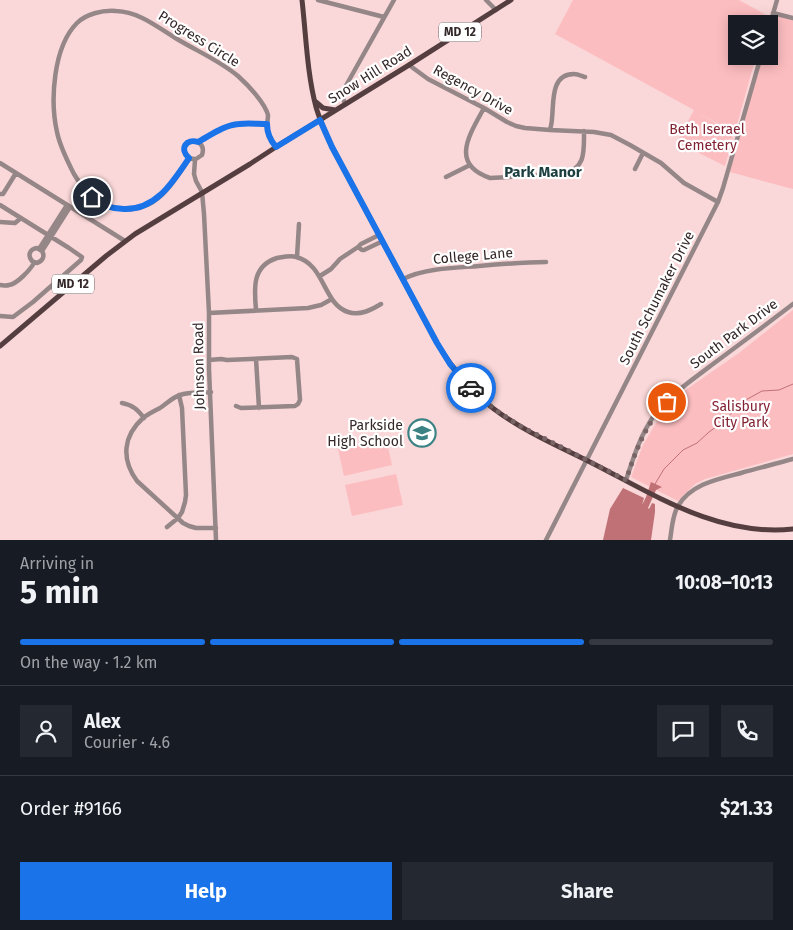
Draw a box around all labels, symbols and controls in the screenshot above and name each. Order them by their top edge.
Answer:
street label: Progress Circle [155,7,243,71]
map controls [728,15,778,65]
button: layers [728,15,778,65]
road number: MD 12 [439,22,481,42]
street label: Snow Hill Road [325,43,415,107]
street label: Regency Drive [430,61,516,119]
park label: Beth Iserael Cemetery [669,121,745,154]
district label: Park Manor [504,163,583,181]
pin [71,176,113,218]
icon: home [78,183,106,211]
street label: South Schumaker Drive [616,228,698,368]
street label: College Lane [432,244,514,268]
road number: MD 12 [52,274,94,294]
street label: South Park Drive [687,296,781,372]
street label: Johnson Road [190,322,208,410]
courier [446,363,496,413]
icon: car [457,374,485,402]
pin [646,381,688,423]
icon: bag [653,388,681,416]
park label: Salisbury City Park [712,398,770,431]
place label: Parkside High School [327,417,403,450]
school or university icon: Parkside High School [407,418,437,448]
text: Arriving in [20,554,94,573]
text: 10:08–10:13 [675,571,773,594]
text: 5 min [20,573,99,611]
text: On the way · 1.2 km [20,653,158,672]
button: person [20,705,72,757]
button: chat [657,705,709,757]
button: phone [721,705,773,757]
text: Alex [84,710,121,733]
text: Courier · 4.6 [84,733,170,752]
text: Order #9166 [20,797,122,820]
text: $21.33 [720,797,773,820]
button: Help [20,862,392,920]
button: Share [402,862,773,920]

